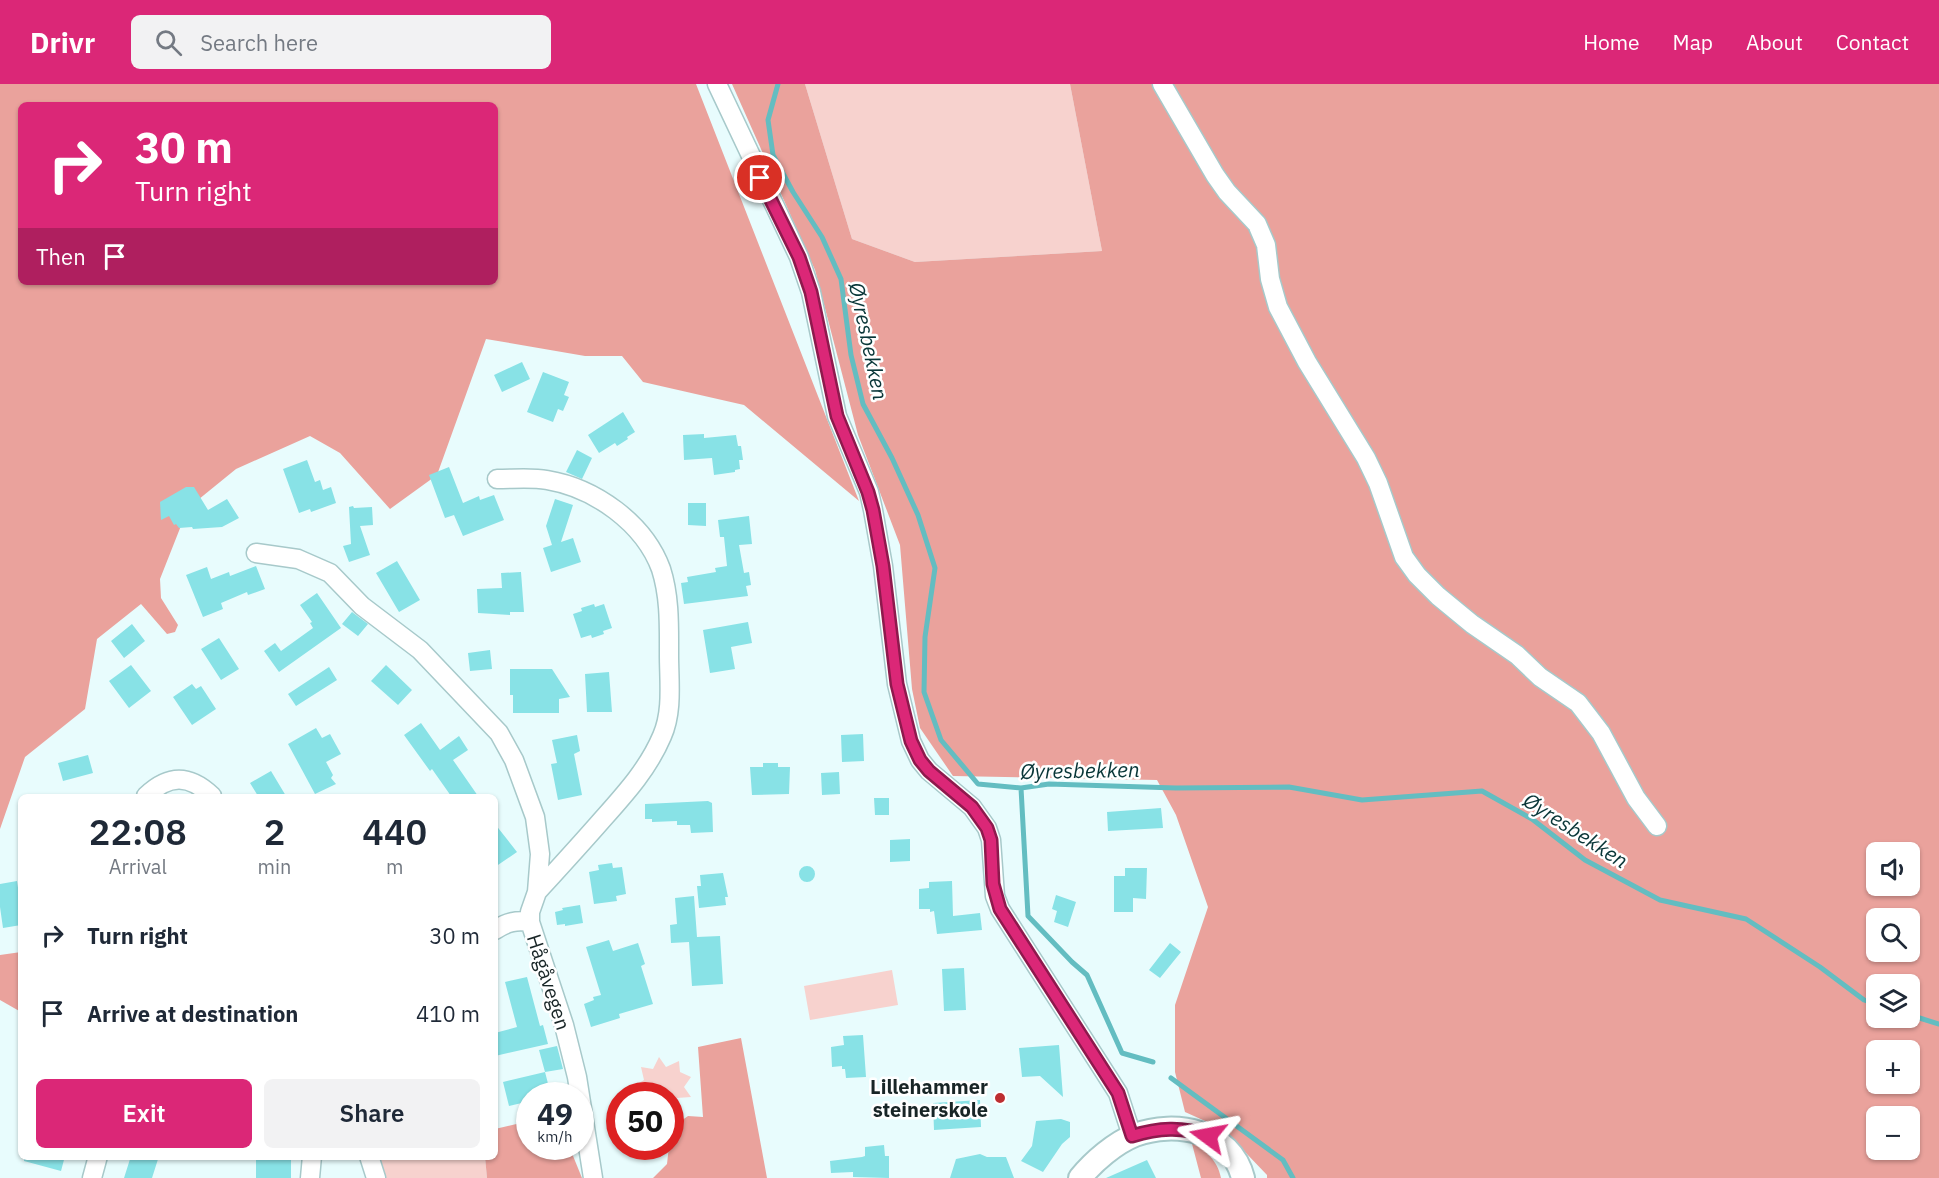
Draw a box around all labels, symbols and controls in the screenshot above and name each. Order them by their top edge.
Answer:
search box [131,15,551,69]
text: Drivr [30,24,95,61]
icon: search [152,26,185,59]
text: Search here [200,28,318,57]
text: Home [1583,28,1640,56]
text: Map [1673,28,1713,56]
text: About [1746,28,1803,56]
text: Contact [1836,28,1909,56]
text: 30 m [135,120,233,175]
icon: right [36,126,114,204]
pin [734,152,785,203]
icon: arrive [743,161,776,194]
text: Turn right [135,173,252,208]
icon: arrive [98,240,131,273]
text: Then [36,242,86,271]
water label: Øyresbekken [843,280,895,402]
water label: Øyresbekken [1020,755,1140,785]
water label: Øyresbekken [1518,786,1634,874]
text: 22:08 [89,808,187,855]
text: 2 [264,808,285,855]
text: 440 [362,808,427,855]
map controls [1866,842,1920,1160]
button: sound [1866,842,1920,896]
text: Arrival [109,853,167,880]
text: min [258,853,291,880]
text: m [386,853,403,880]
button: search [1866,908,1920,962]
icon: right [36,919,69,952]
text: Turn right [87,921,188,950]
text: 30 m [429,921,480,950]
street label: Hågåvegen [521,931,577,1033]
button: layers [1866,974,1920,1028]
icon: arrive [36,997,69,1030]
text: Arrive at destination [87,999,298,1028]
text: 410 m [416,999,480,1028]
button: + [1866,1040,1920,1094]
place label: Lillehammer steinerskole [870,1073,988,1123]
button: Exit [36,1079,252,1148]
button: Share [264,1079,480,1148]
speed limit sign: 50 [606,1082,684,1160]
marker: Lillehammer steinerskole [993,1091,1007,1105]
text: 49 [537,1094,573,1133]
position arrow [1176,1104,1240,1168]
button: − [1866,1106,1920,1160]
text: km/h [537,1127,573,1146]

